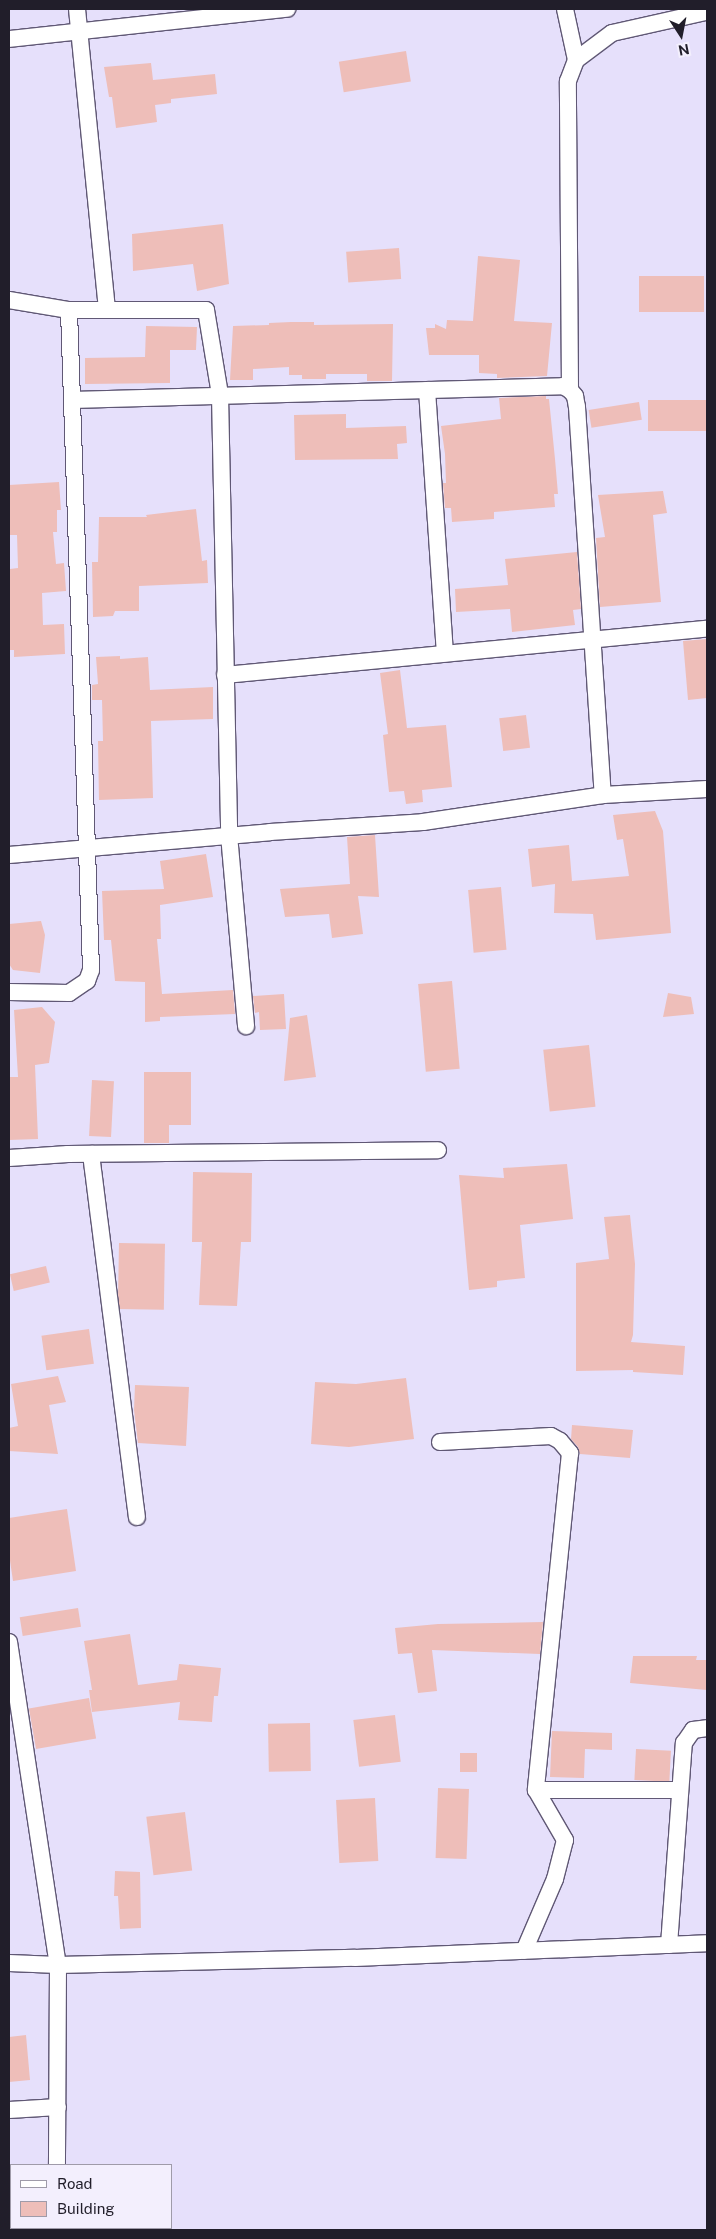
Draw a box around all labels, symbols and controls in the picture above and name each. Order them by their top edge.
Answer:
north arrow [656,10,706,60]
text: N [677,41,691,59]
legend [10,2164,172,2229]
text: Road [57,2175,93,2192]
text: Building [57,2200,115,2217]

